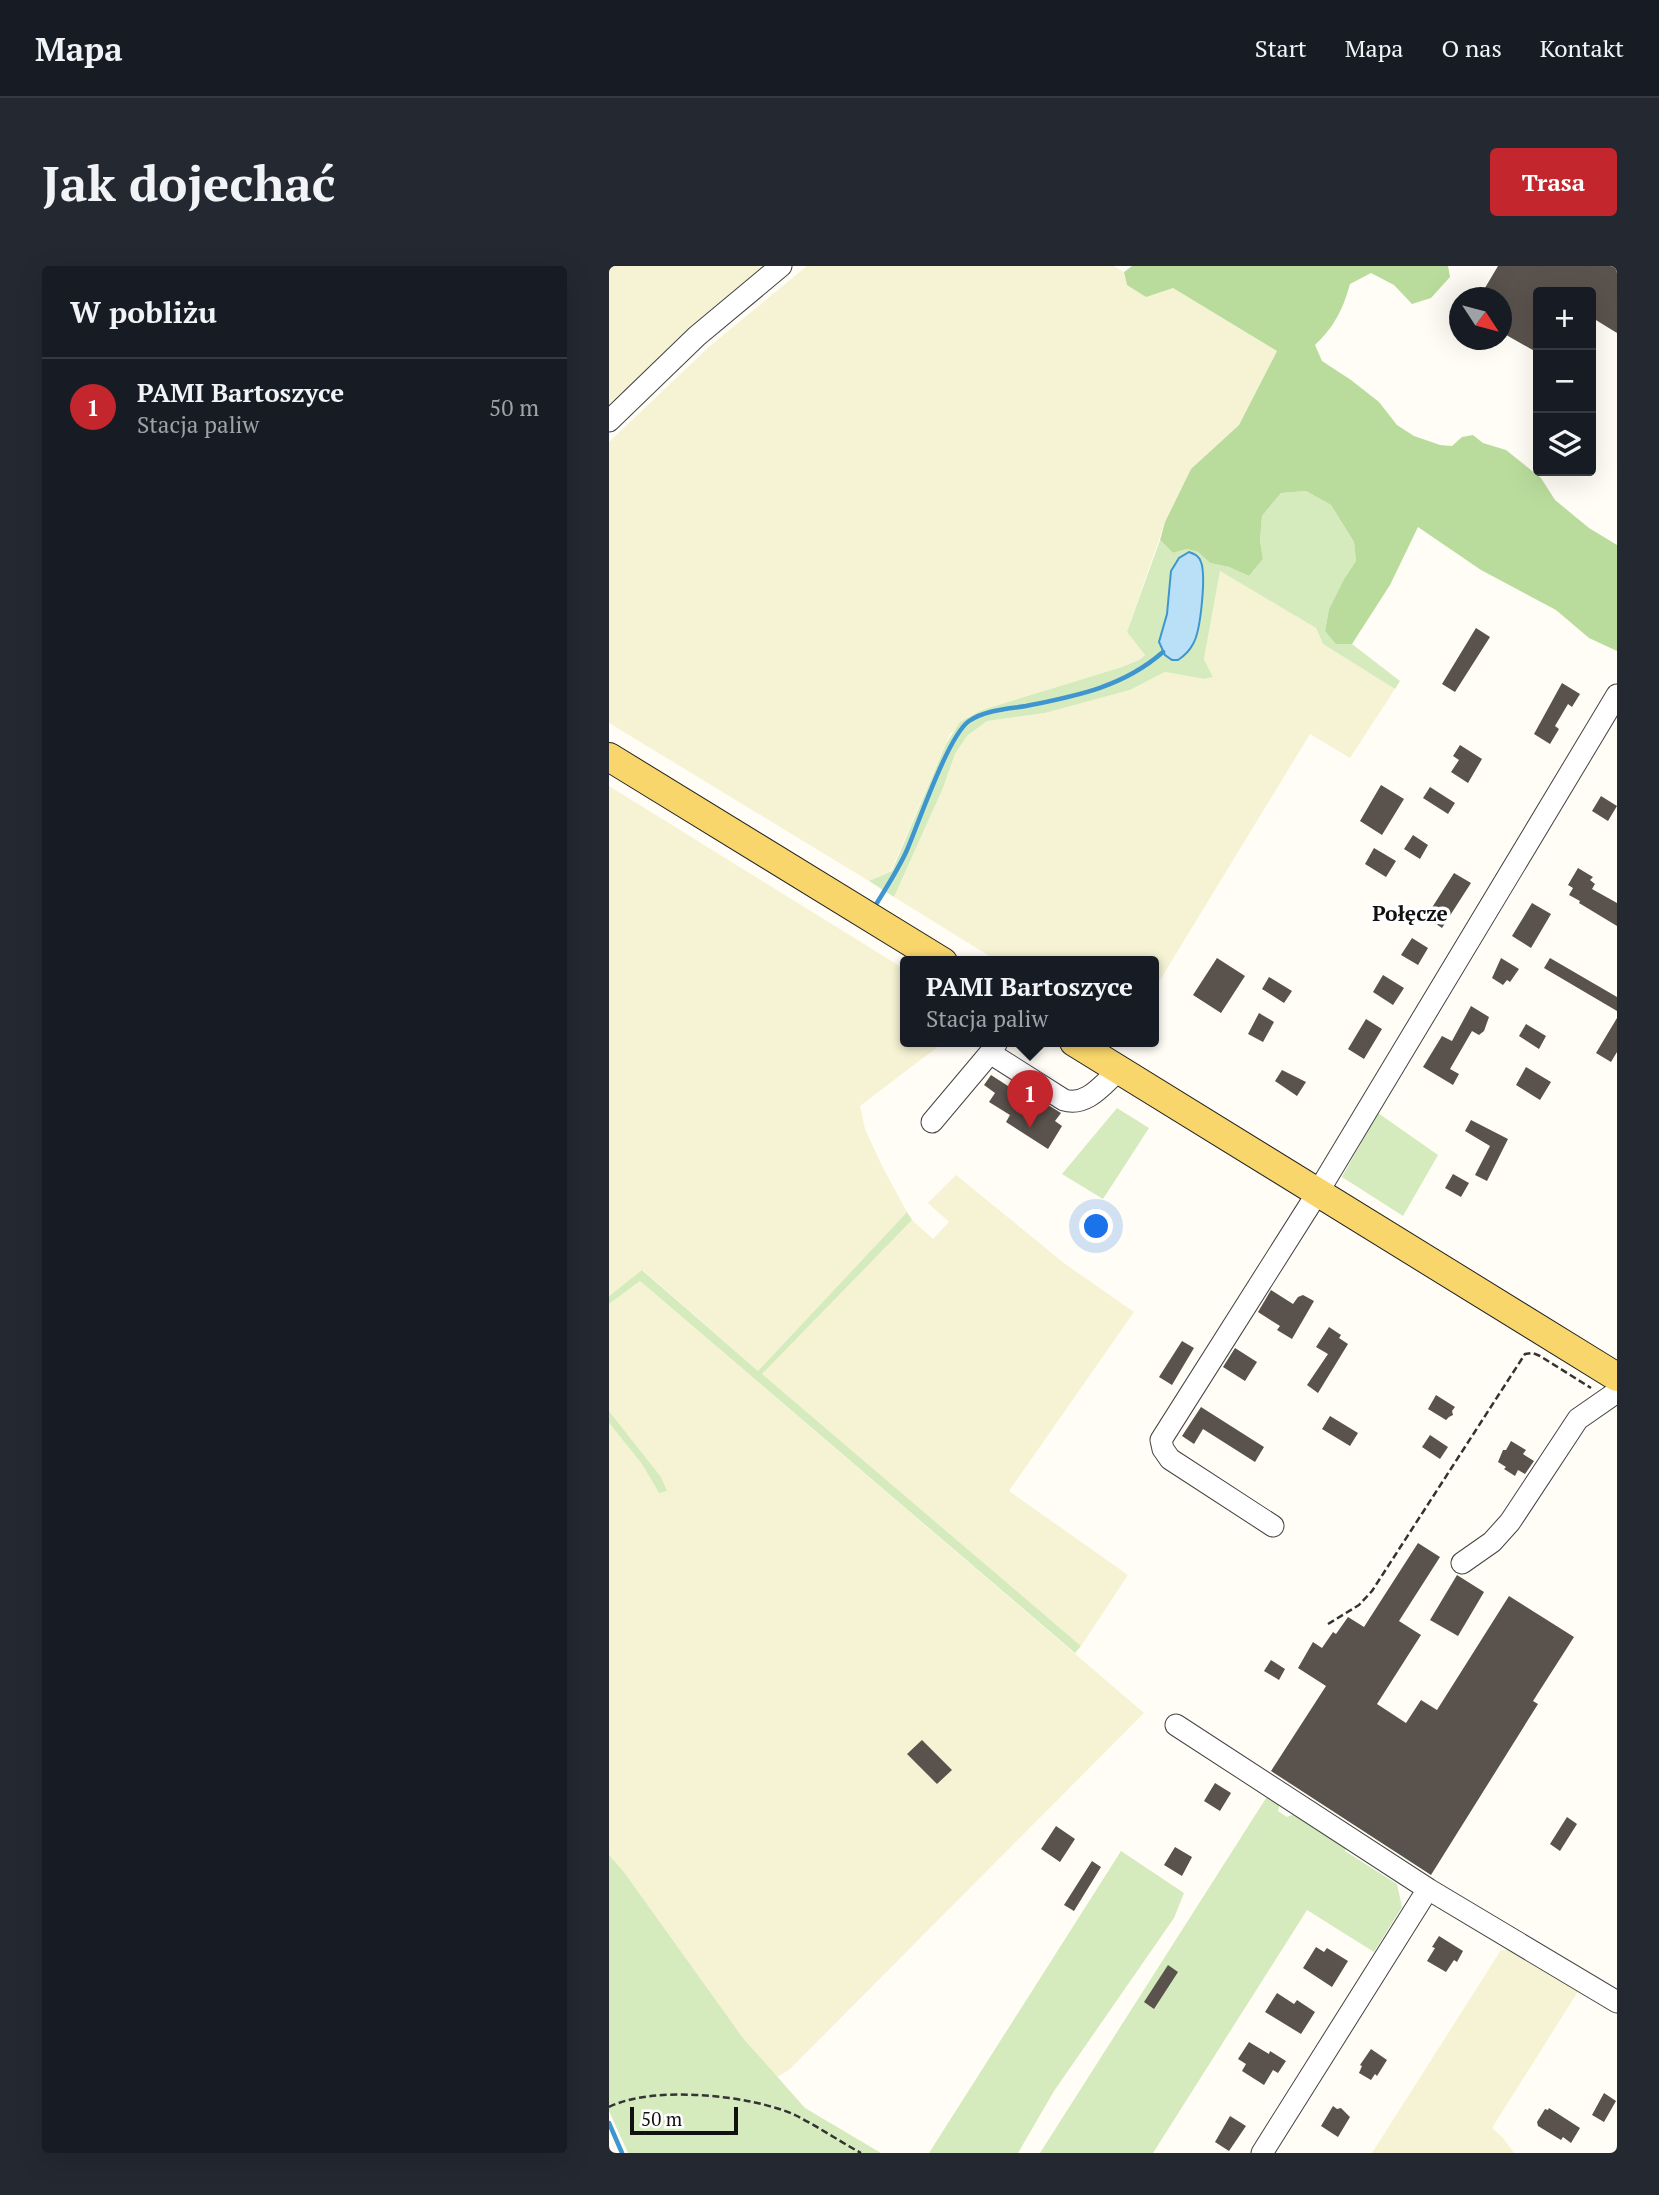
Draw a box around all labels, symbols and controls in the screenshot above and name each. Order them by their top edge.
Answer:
text: Mapa [35,27,123,70]
text: Start [1255,32,1307,64]
text: Mapa [1345,32,1403,64]
text: O nas [1441,32,1502,64]
text: Kontakt [1540,32,1624,64]
button: Trasa [1490,148,1617,216]
text: Jak dojechać [42,150,336,215]
north arrow [1449,287,1512,350]
map controls [1533,287,1596,476]
button: + [1533,287,1596,350]
text: W pobliżu [70,292,217,332]
button: − [1533,350,1596,413]
text: PAMI Bartoszyce [137,375,344,409]
text: 1 [87,392,100,423]
text: 50 m [489,392,539,423]
text: Stacja paliw [137,409,259,440]
button: layers [1533,413,1596,476]
district label: Połęcze [1372,899,1448,927]
popup [900,956,1159,1047]
text: PAMI Bartoszyce [926,969,1133,1003]
text: Stacja paliw [926,1003,1048,1034]
pin: 1 [1007,1070,1053,1128]
your location [1079,1209,1113,1243]
scale bar [630,2104,739,2136]
text: 50 m [641,2106,682,2131]

